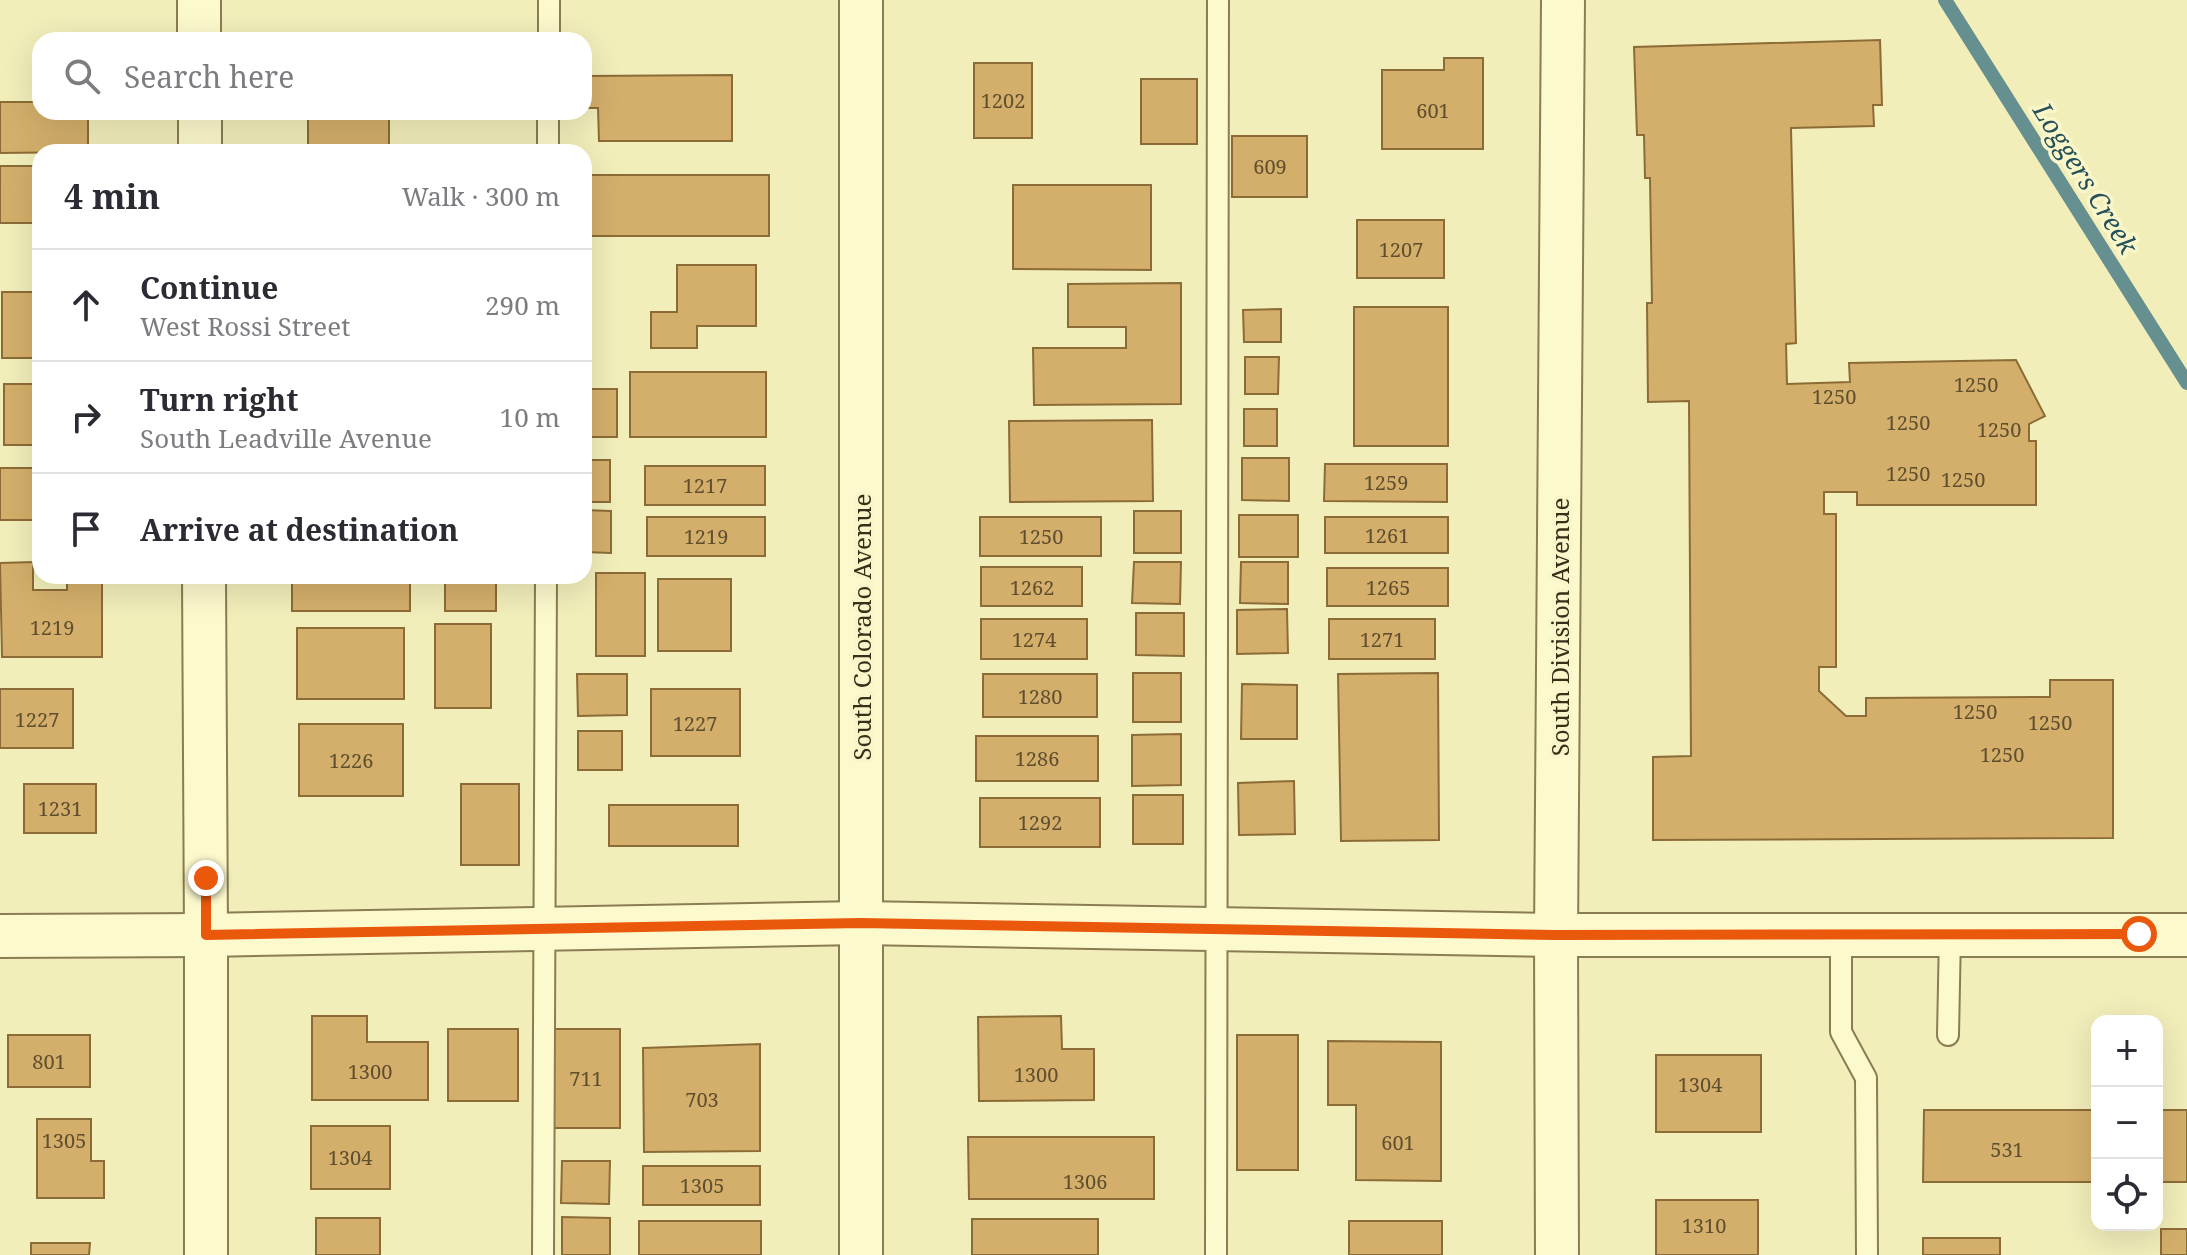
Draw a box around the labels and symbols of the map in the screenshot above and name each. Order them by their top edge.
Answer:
house number: 1202 [981,87,1025,114]
water label: Loggers Creek [2025,95,2148,262]
house number: 601 [1416,97,1450,124]
house number: 609 [1253,153,1287,180]
house number: 1207 [1379,236,1423,263]
house number: 1250 [1954,371,1998,398]
house number: 1250 [1812,383,1856,410]
house number: 1250 [1886,409,1930,436]
house number: 1250 [1977,416,2021,443]
house number: 1250 [1886,460,1930,487]
house number: 1250 [1941,466,1985,493]
house number: 1259 [1364,469,1408,496]
house number: 1217 [683,472,727,499]
street label: South Colorado Avenue [845,494,878,760]
street label: South Division Avenue [1543,498,1576,756]
house number: 1261 [1365,522,1409,549]
house number: 1219 [684,523,728,550]
house number: 1250 [1019,523,1063,550]
house number: 1262 [1010,574,1054,601]
house number: 1265 [1366,574,1410,601]
house number: 1219 [30,614,74,641]
house number: 1274 [1012,626,1056,653]
house number: 1271 [1360,626,1404,653]
house number: 1280 [1018,683,1062,710]
house number: 1250 [1953,698,1997,725]
house number: 1227 [15,706,59,733]
house number: 1250 [2028,709,2072,736]
house number: 1227 [673,710,717,737]
house number: 1250 [1980,741,2024,768]
house number: 1286 [1015,745,1059,772]
house number: 1226 [329,747,373,774]
house number: 1231 [38,795,82,822]
house number: 1292 [1018,809,1062,836]
route end [188,860,224,896]
route start [2121,916,2157,952]
house number: 801 [32,1048,66,1075]
house number: 1300 [348,1058,392,1085]
house number: 1300 [1014,1061,1058,1088]
house number: 711 [569,1065,603,1092]
house number: 1304 [1678,1071,1722,1098]
house number: 703 [685,1086,719,1113]
house number: 1305 [42,1127,86,1154]
house number: 601 [1381,1129,1415,1156]
house number: 531 [1990,1136,2024,1163]
house number: 1304 [328,1144,372,1171]
house number: 1306 [1063,1168,1107,1195]
house number: 1305 [680,1172,724,1199]
house number: 1310 [1682,1212,1726,1239]

